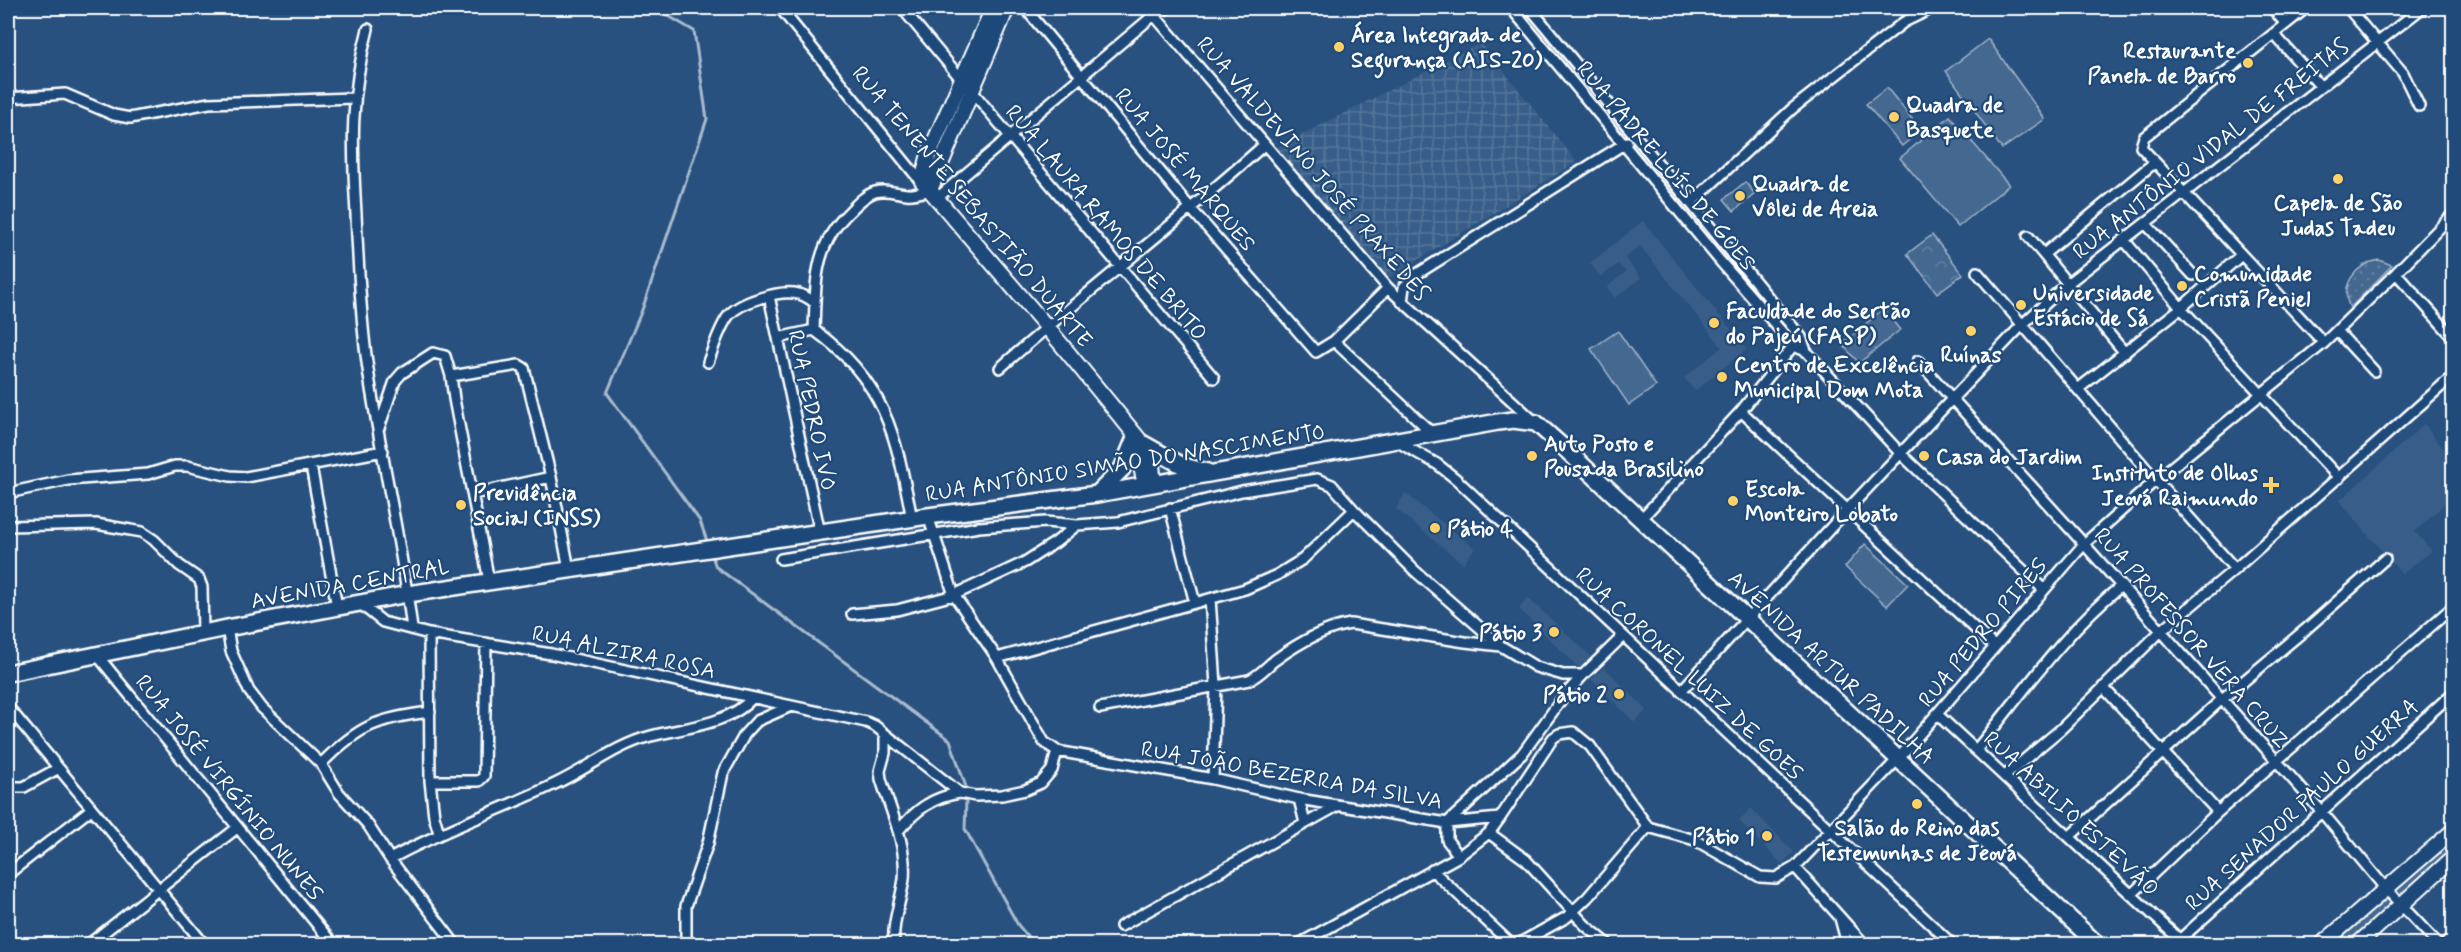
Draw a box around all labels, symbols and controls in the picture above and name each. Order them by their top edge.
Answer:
place label: Área Integrada de Segurança (AIS-20) [1351,21,1543,79]
street label: RUA VALDEVINO JOSÉ PRAXEDES [1190,31,1436,307]
street label: RUA ANTÔNIO VIDAL DE FREITAS [2067,33,2355,266]
place label: Restaurante Panela de Barro [2088,38,2236,91]
marker: Área Integrada de Segurança (AIS-20) [1332,40,1346,54]
street label: RUA PADRE LUÍS DE GOES [1569,55,1762,277]
marker: Restaurante Panela de Barro [2241,56,2255,70]
street label: RUA TENENTE SEBASTIÃO DUARTE [845,61,1098,354]
street label: RUA JOSÉ MARQUES [1108,82,1262,258]
place label: Quadra de Basquete [1906,92,2004,145]
street label: RUA LAURA RAMOS DE BRITO [998,99,1213,347]
marker: Quadra de Basquete [1887,110,1901,124]
place label: Quadra de Vôlei de Areia [1752,171,1878,224]
marker: Capela de São Judas Tadeu [2331,172,2345,186]
marker: Quadra de Vôlei de Areia [1733,189,1747,203]
place label: Capela de São Judas Tadeu [2274,190,2402,243]
place label: Comunidade Cristã Peniel [2194,261,2312,314]
marker: Comunidade Cristã Peniel [2175,279,2189,293]
place label: Universidade Estácio de Sá [2033,280,2154,333]
place label: Faculdade do Sertão do Pajeú (FASP) [1726,298,1910,352]
marker: Universidade Estácio de Sá [2014,298,2028,312]
marker: Faculdade do Sertão do Pajeú (FASP) [1707,316,1721,330]
marker: Ruínas [1964,324,1978,338]
street label: RUA PEDRO IVO [780,328,842,493]
place label: Ruínas [1940,342,2002,370]
place label: Centro de Excelência Municipal Dom Mota [1734,352,1935,405]
marker: Centro de Excelência Municipal Dom Mota [1715,370,1729,384]
street label: RUA ANTÔNIO SIMÃO DO NASCIMENTO [924,419,1327,509]
place label: Auto Posto e Pousada Brasilino [1544,431,1704,484]
place label: Casa do Jardim [1936,444,2082,472]
marker: Auto Posto e Pousada Brasilino [1525,449,1539,463]
marker: Casa do Jardim [1917,449,1931,463]
place label: Instituto de Olhos Jeová Raimundo [2092,460,2258,513]
place label: Escola Monteiro Lobato [1745,476,1899,529]
marker: Instituto de Olhos Jeová Raimundo [2262,476,2280,494]
place label: Previdência Social (INSS) [473,480,601,533]
marker: Escola Monteiro Lobato [1726,494,1740,508]
marker: Previdência Social (INSS) [454,498,468,512]
place label: Pátio 4 [1447,516,1513,544]
marker: Pátio 4 [1428,521,1442,535]
street label: RUA PROFESSOR VERA CRUZ [2087,522,2294,755]
street label: RUA PEDRO PIRES [1913,553,2054,714]
street label: AVENIDA CENTRAL [249,554,452,616]
street label: RUA CORONEL LUIZ DE GOES [1569,562,1808,787]
street label: AVENIDA ARTUR PADILHA [1721,565,1940,772]
street label: RUA ALZIRA ROSA [529,620,718,686]
place label: Pátio 3 [1479,620,1542,648]
marker: Pátio 3 [1547,625,1561,639]
street label: RUA JOSÉ VIRGÍNIO NUNES [128,669,329,907]
place label: Pátio 2 [1543,682,1607,710]
marker: Pátio 2 [1612,687,1626,701]
street label: RUA SENADOR PAULO GUERRA [2180,693,2425,918]
street label: RUA ABILIO ESTEVÃO [1977,726,2164,903]
street label: RUA JOÃO BEZERRA DA SILVA [1139,736,1445,816]
marker: Salão do Reino das Testemunhas de Jeová [1910,797,1924,811]
place label: Salão do Reino das Testemunhas de Jeová [1817,815,2017,868]
place label: Pátio 1 [1692,824,1755,852]
marker: Pátio 1 [1760,829,1774,843]

